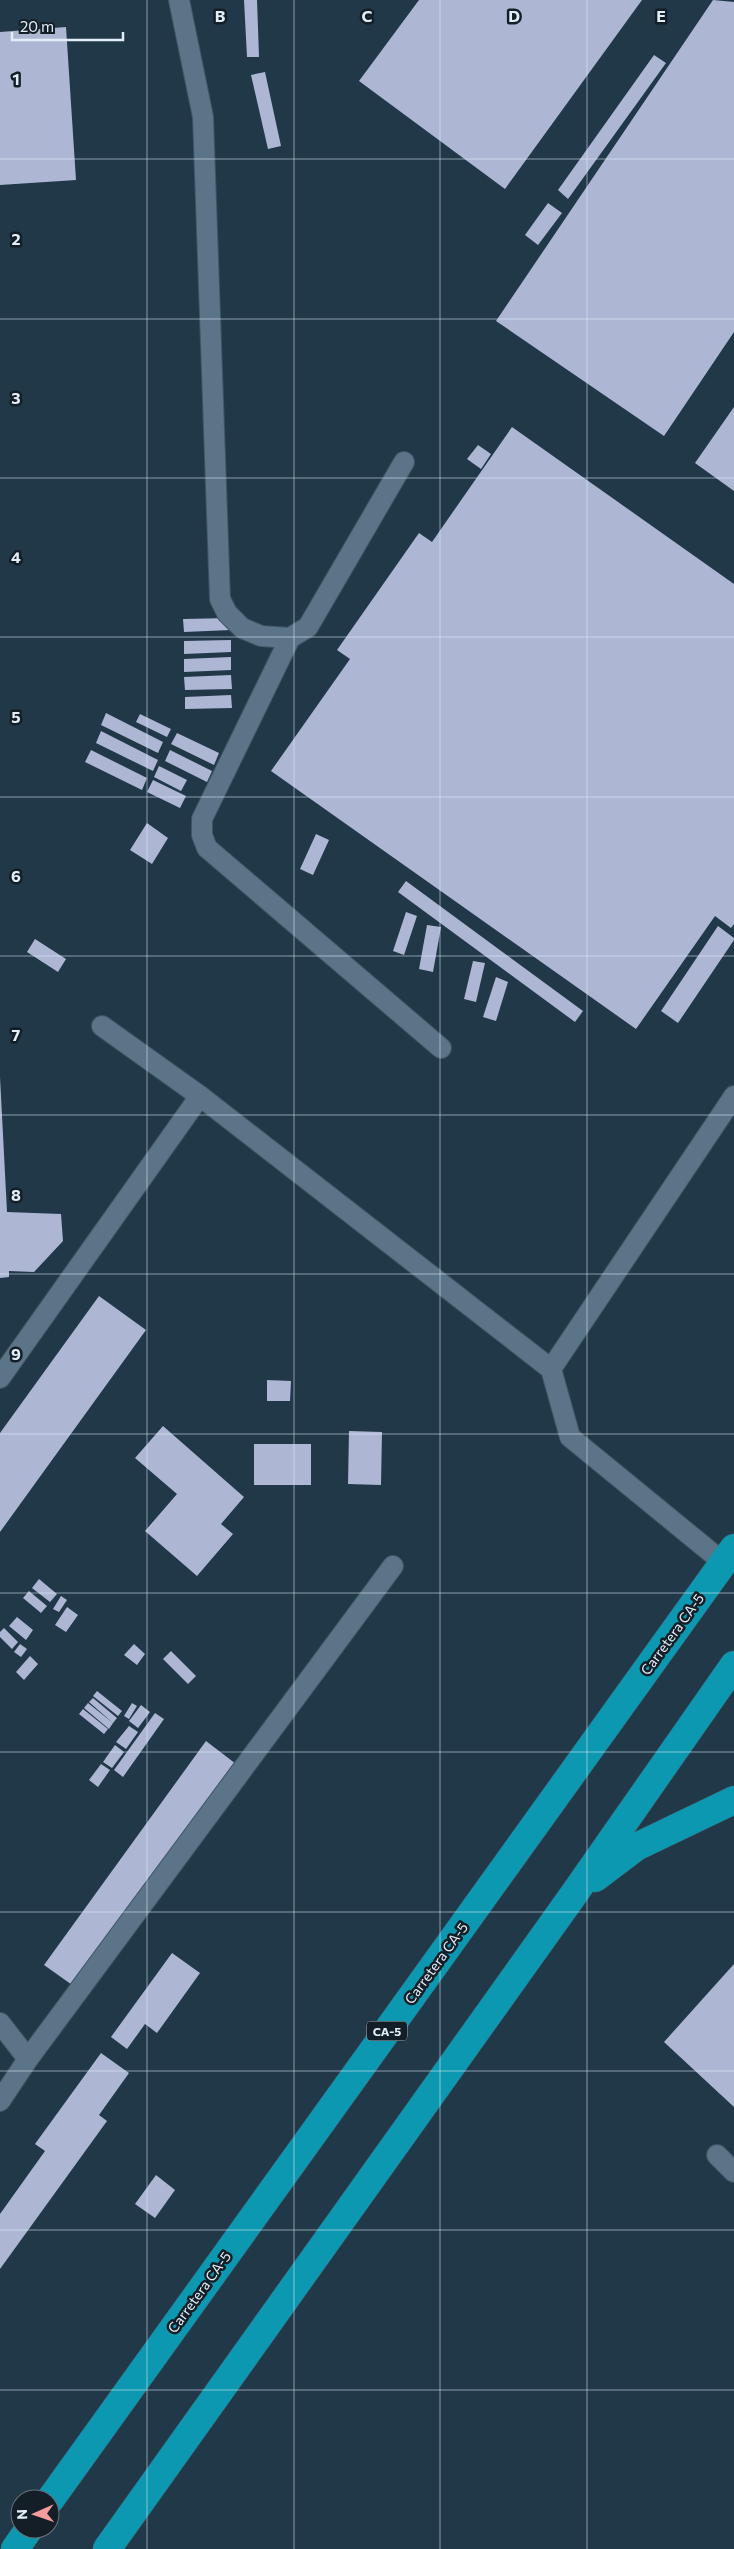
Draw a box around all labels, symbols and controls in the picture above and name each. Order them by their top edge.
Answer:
text: B [215,6,226,25]
text: C [362,6,373,25]
text: D [508,6,520,25]
text: E [656,6,666,25]
scale bar [12,10,124,42]
text: 20 m [20,17,54,35]
text: 1 [12,69,20,88]
text: 2 [11,229,21,248]
text: 3 [11,388,21,407]
text: 4 [11,547,21,566]
text: 5 [11,707,21,726]
text: 6 [11,866,21,885]
text: 7 [12,1025,21,1044]
text: 8 [11,1185,21,1204]
text: 9 [11,1344,21,1363]
street label: Carretera CA-5 [637,1590,707,1678]
street label: Carretera CA-5 [401,1919,471,2007]
road number: CA-5 [367,2022,407,2040]
street label: Carretera CA-5 [164,2248,234,2336]
north arrow [10,2489,60,2539]
text: N [13,2509,30,2520]

